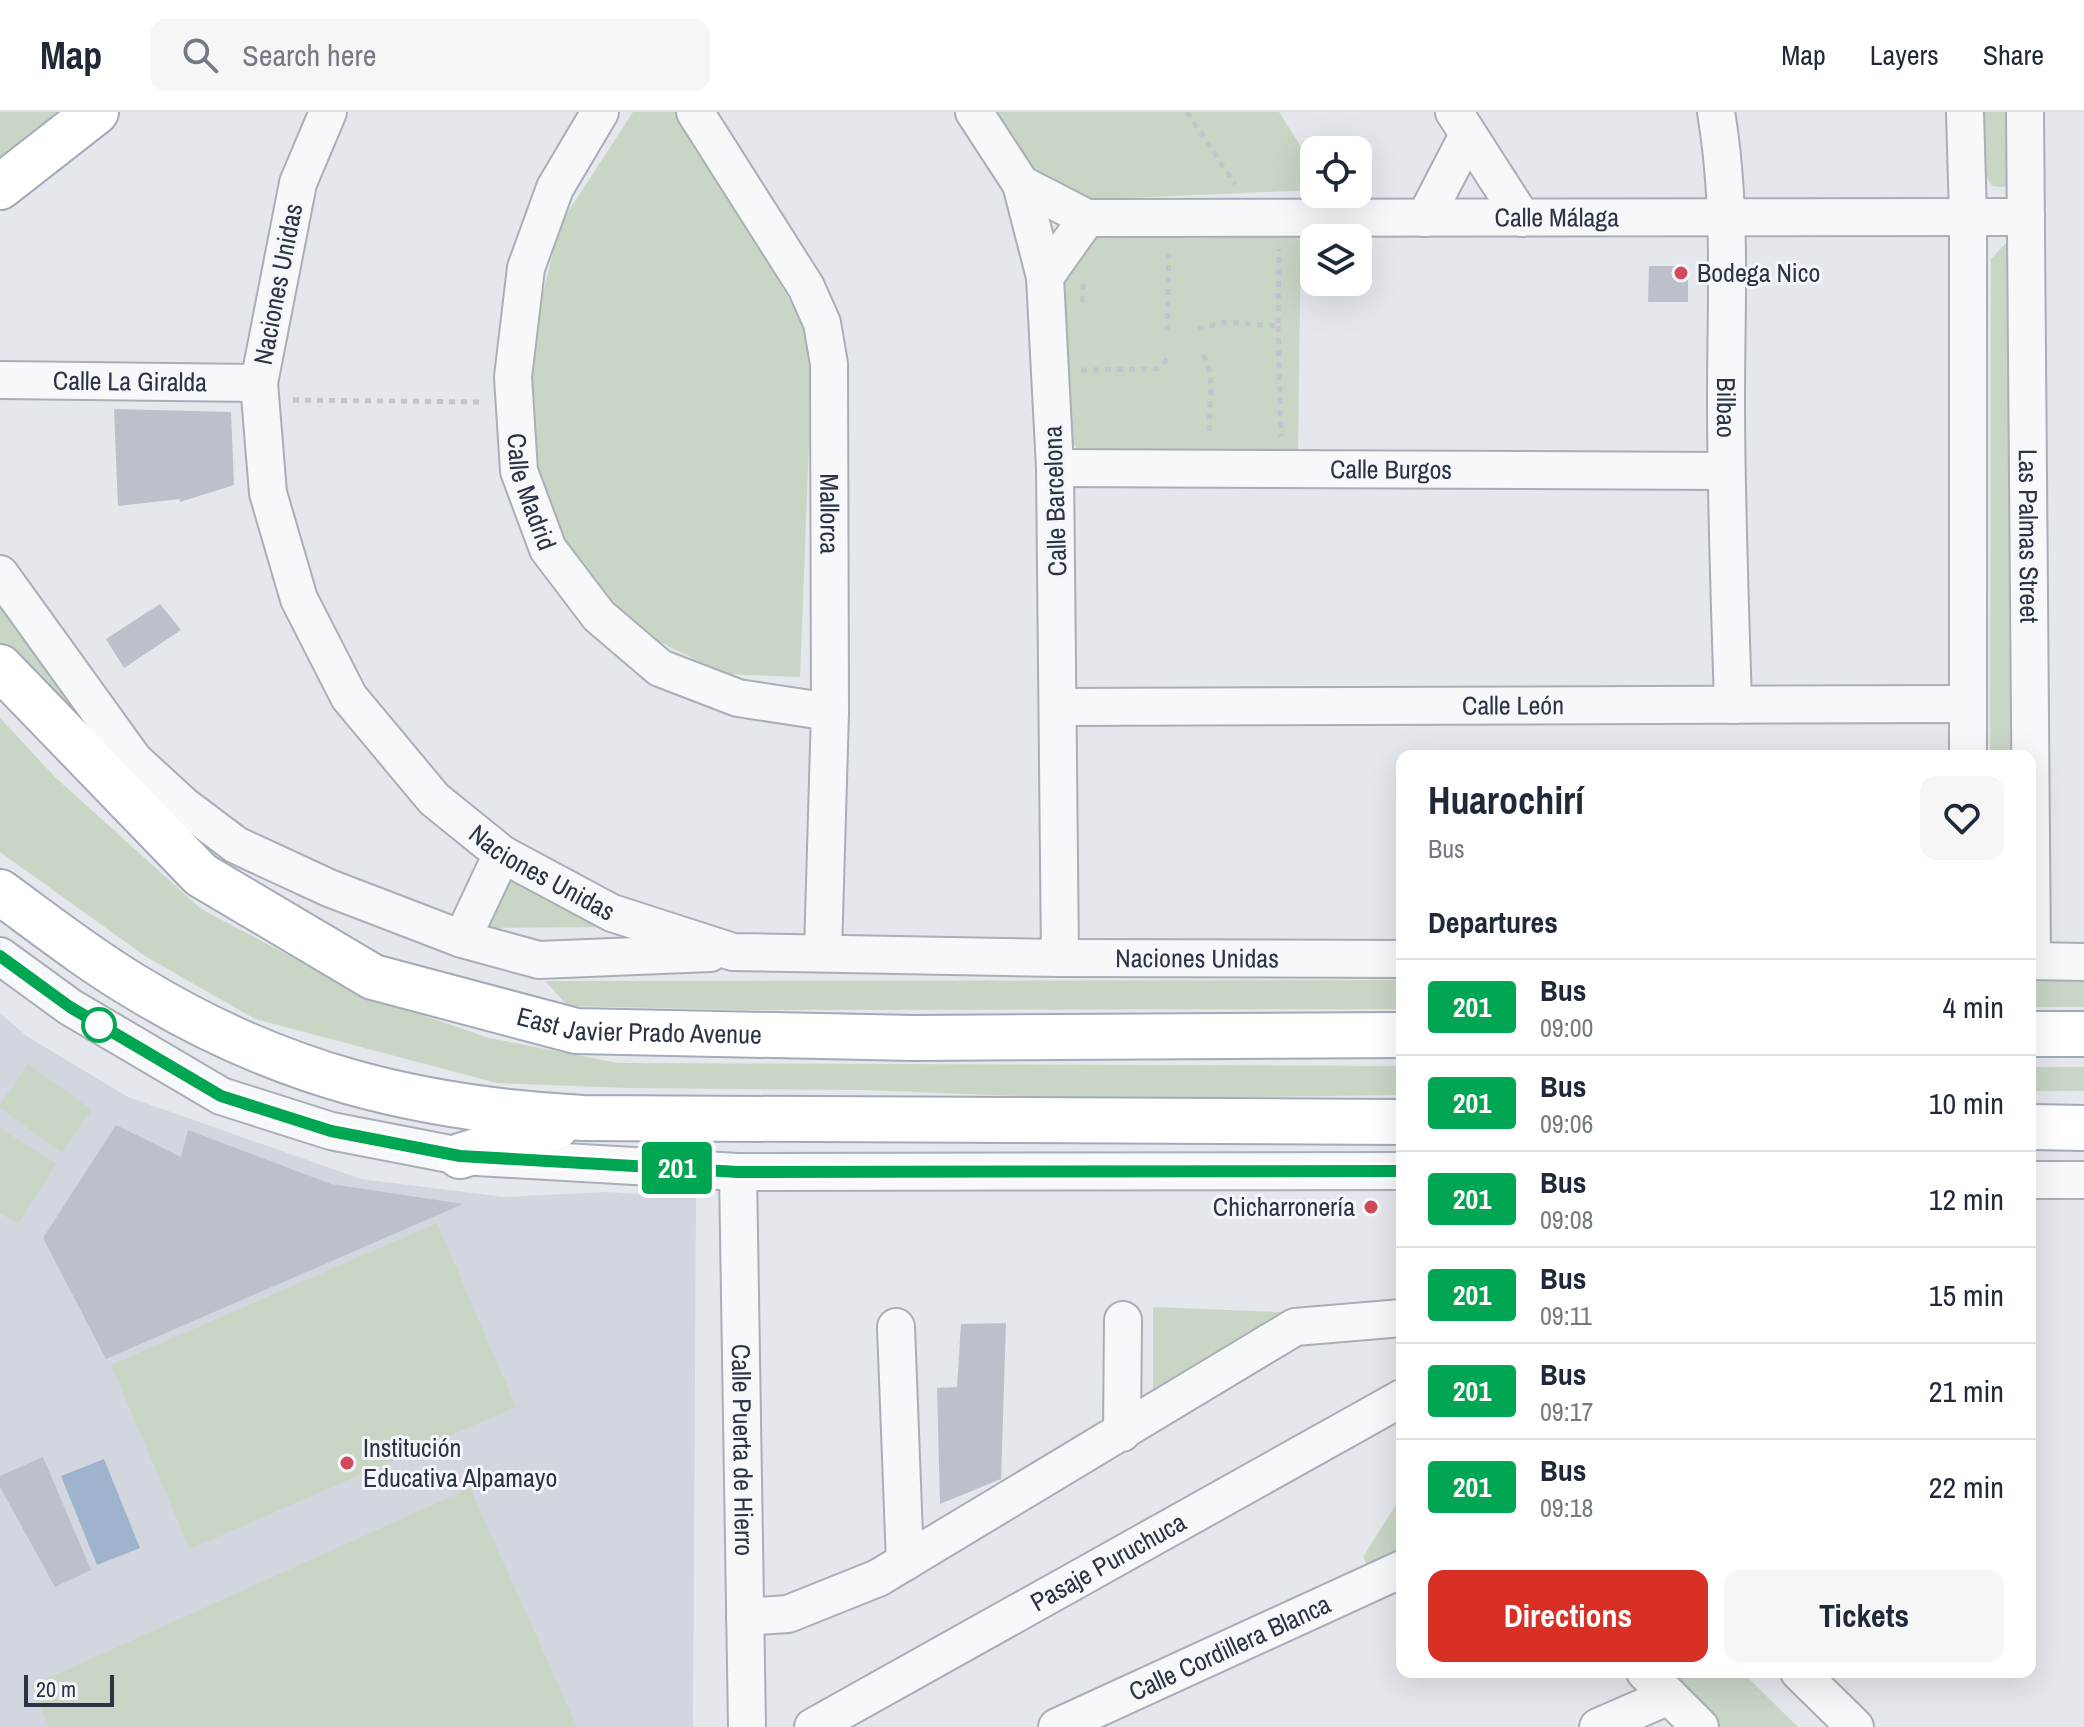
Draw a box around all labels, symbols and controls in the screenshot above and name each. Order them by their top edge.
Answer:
search box [150,19,710,91]
text: Map [40,30,102,81]
icon: search [178,33,222,77]
text: Search here [242,35,376,75]
text: Map [1781,36,1826,74]
text: Layers [1870,36,1939,74]
text: Share [1983,36,2044,74]
map controls [1300,136,1372,296]
button: locate [1300,136,1372,208]
street label: Calle Málaga [1495,199,1619,235]
street label: Naciones Unidas [245,200,310,368]
button: layers [1300,224,1372,296]
place label: Bodega Nico [1697,255,1820,290]
marker: Bodega Nico [1672,264,1690,282]
street label: Calle La Giralda [53,363,207,399]
street label: Bilbao [1709,377,1744,438]
street label: Calle Barcelona [1034,425,1075,577]
street label: Calle Madrid [500,432,565,555]
street label: Las Palmas Street [2011,449,2047,623]
street label: Calle Burgos [1330,451,1452,487]
street label: Mallorca [812,473,848,554]
street label: Calle León [1462,687,1564,723]
text: Huarochirí [1428,775,1584,826]
button: heart [1920,776,2004,860]
street label: Naciones Unidas [462,816,621,929]
text: Bus [1428,831,1465,866]
text: Departures [1428,902,1558,942]
street label: Naciones Unidas [1115,940,1279,976]
text: Bus [1540,970,1586,1010]
text: 4 min [1942,987,2004,1027]
text: 201 [1453,988,1491,1026]
street label: East Javier Prado Avenue [513,998,762,1052]
unlabelled marker [82,1008,116,1042]
text: 09:00 [1540,1010,1593,1045]
text: Bus [1540,1066,1586,1106]
text: 10 min [1929,1083,2004,1123]
text: 201 [1453,1084,1491,1122]
text: 09:06 [1540,1106,1593,1141]
line badge: 201 [631,1142,723,1194]
text: 201 [658,1149,696,1187]
text: Bus [1540,1162,1586,1202]
text: 12 min [1929,1179,2004,1219]
text: 201 [1453,1180,1491,1218]
place label: Chicharronería [1213,1189,1355,1224]
marker: Chicharronería [1362,1198,1380,1216]
text: 09:08 [1540,1202,1593,1237]
text: Bus [1540,1258,1586,1298]
text: 15 min [1929,1275,2004,1315]
text: 201 [1453,1276,1491,1314]
text: 09:11 [1540,1298,1592,1333]
street label: Calle Puerta de Hierro [724,1344,762,1556]
text: Bus [1540,1354,1586,1394]
text: 21 min [1929,1371,2004,1411]
text: 201 [1453,1372,1491,1410]
text: 09:17 [1540,1394,1593,1429]
place label: Institución Educativa Alpamayo [363,1430,557,1495]
text: Bus [1540,1450,1586,1490]
marker: Institución Educativa Alpamayo [338,1454,356,1472]
text: 22 min [1929,1467,2004,1507]
text: 201 [1453,1468,1491,1506]
text: 09:18 [1540,1490,1593,1525]
street label: Pasaje Puruchuca [1024,1504,1192,1619]
button: Directions [1428,1570,1708,1662]
button: Tickets [1724,1570,2004,1662]
street label: Calle Cordillera Blanca [1123,1586,1336,1709]
scale bar [24,1671,114,1707]
text: 20 m [36,1674,76,1704]

